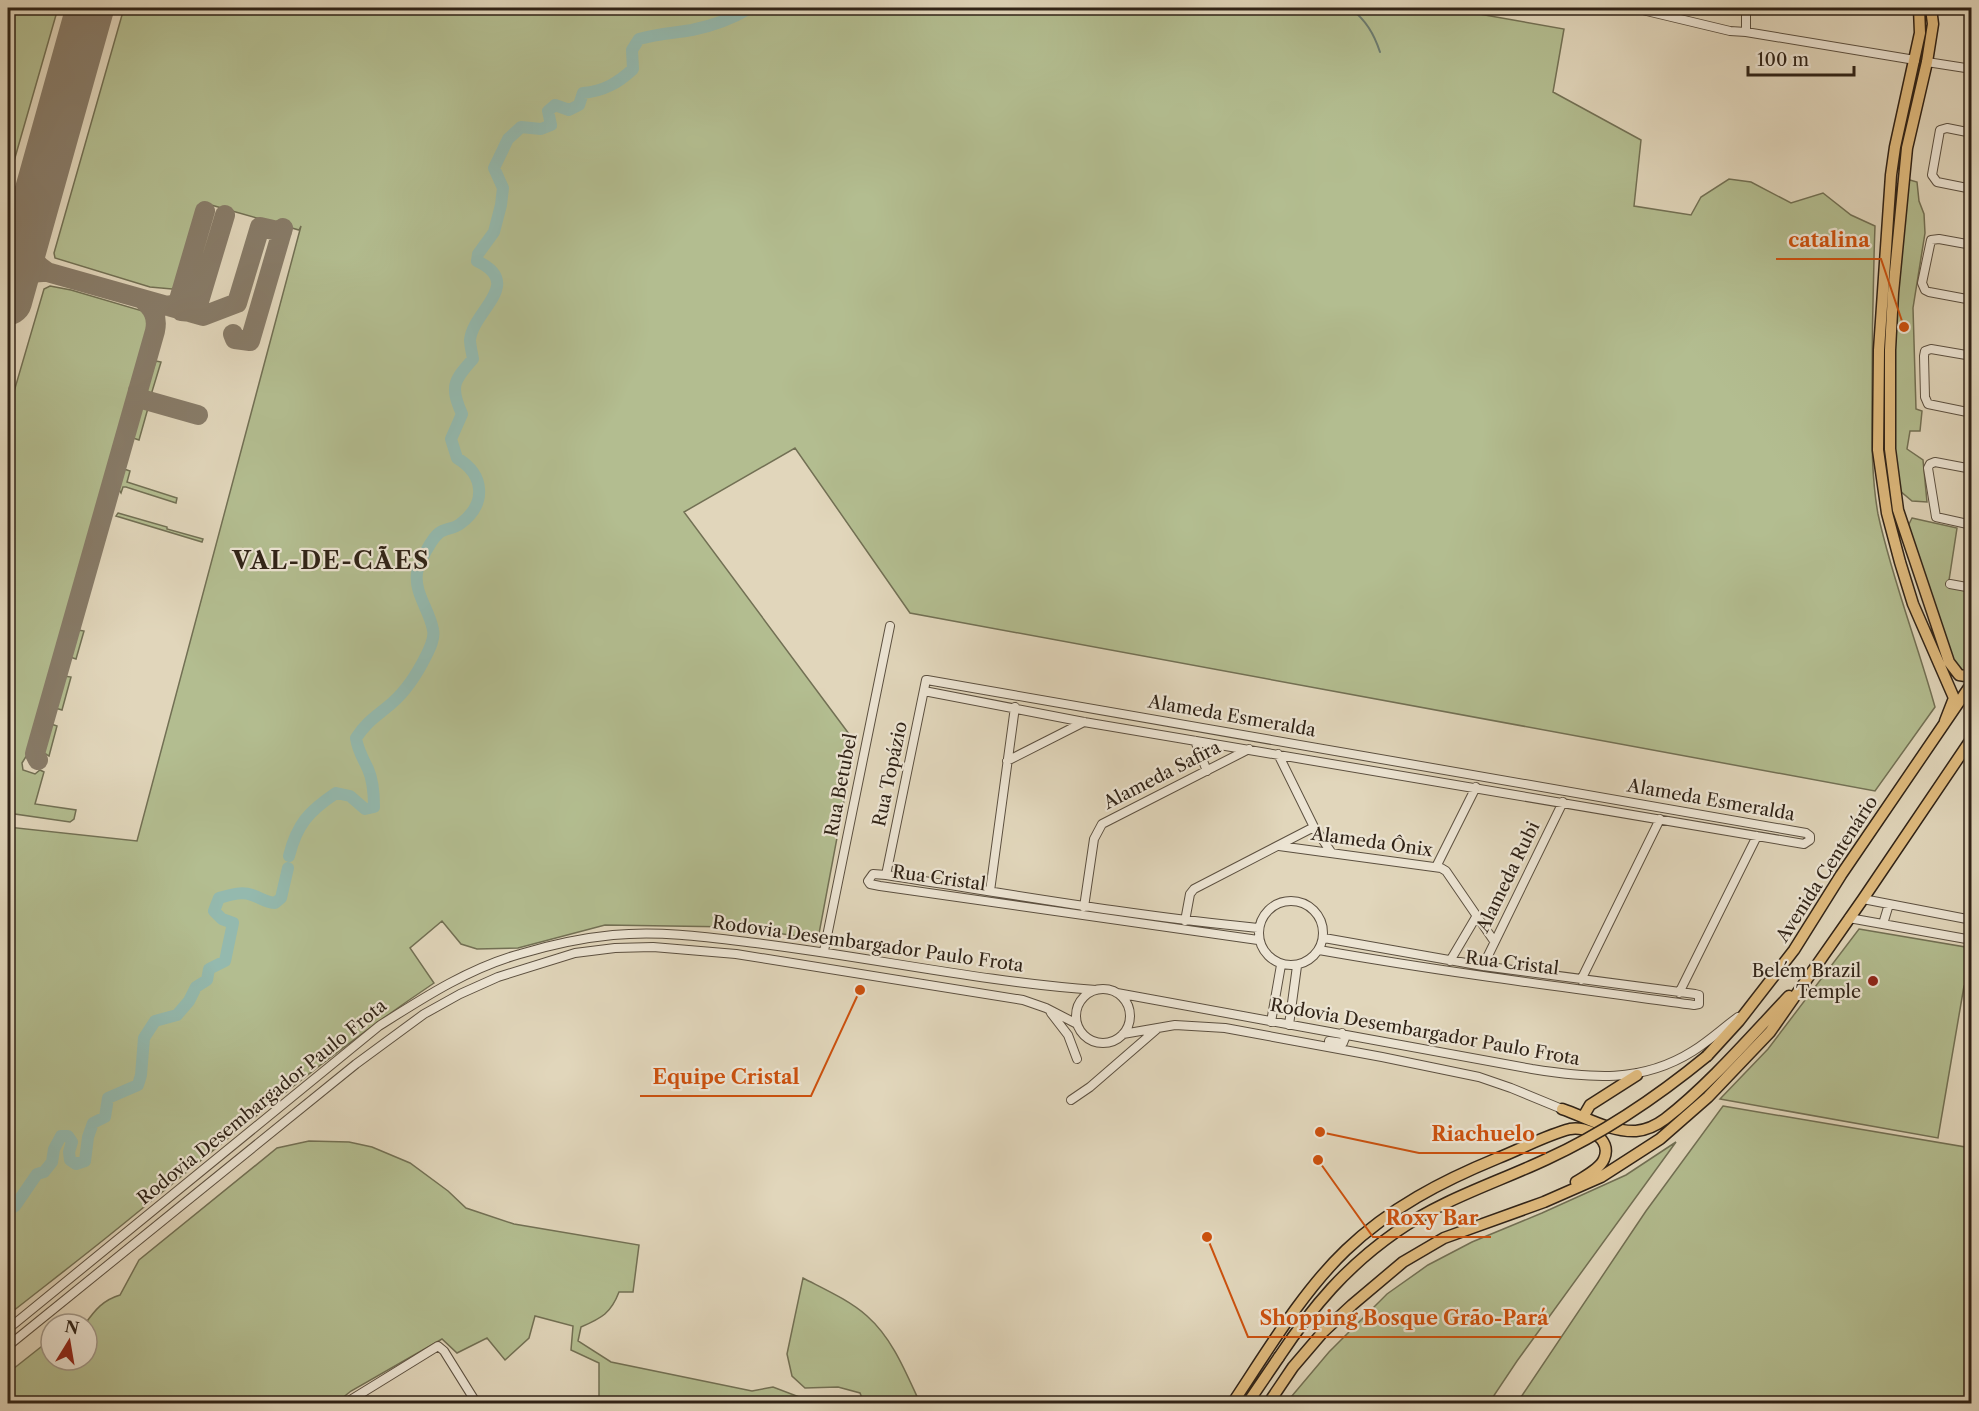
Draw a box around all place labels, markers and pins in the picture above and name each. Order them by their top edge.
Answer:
callout: catalina [1776,221,1881,259]
place label: Belém Brazil Temple [1752,960,1861,1003]
marker: Belém Brazil Temple [1866,974,1880,988]
callout: Equipe Cristal [640,1058,811,1096]
callout: Riachuelo [1419,1115,1546,1153]
callout: Roxy Bar [1373,1199,1491,1237]
callout: Shopping Bosque Grão-Pará [1248,1299,1561,1337]

